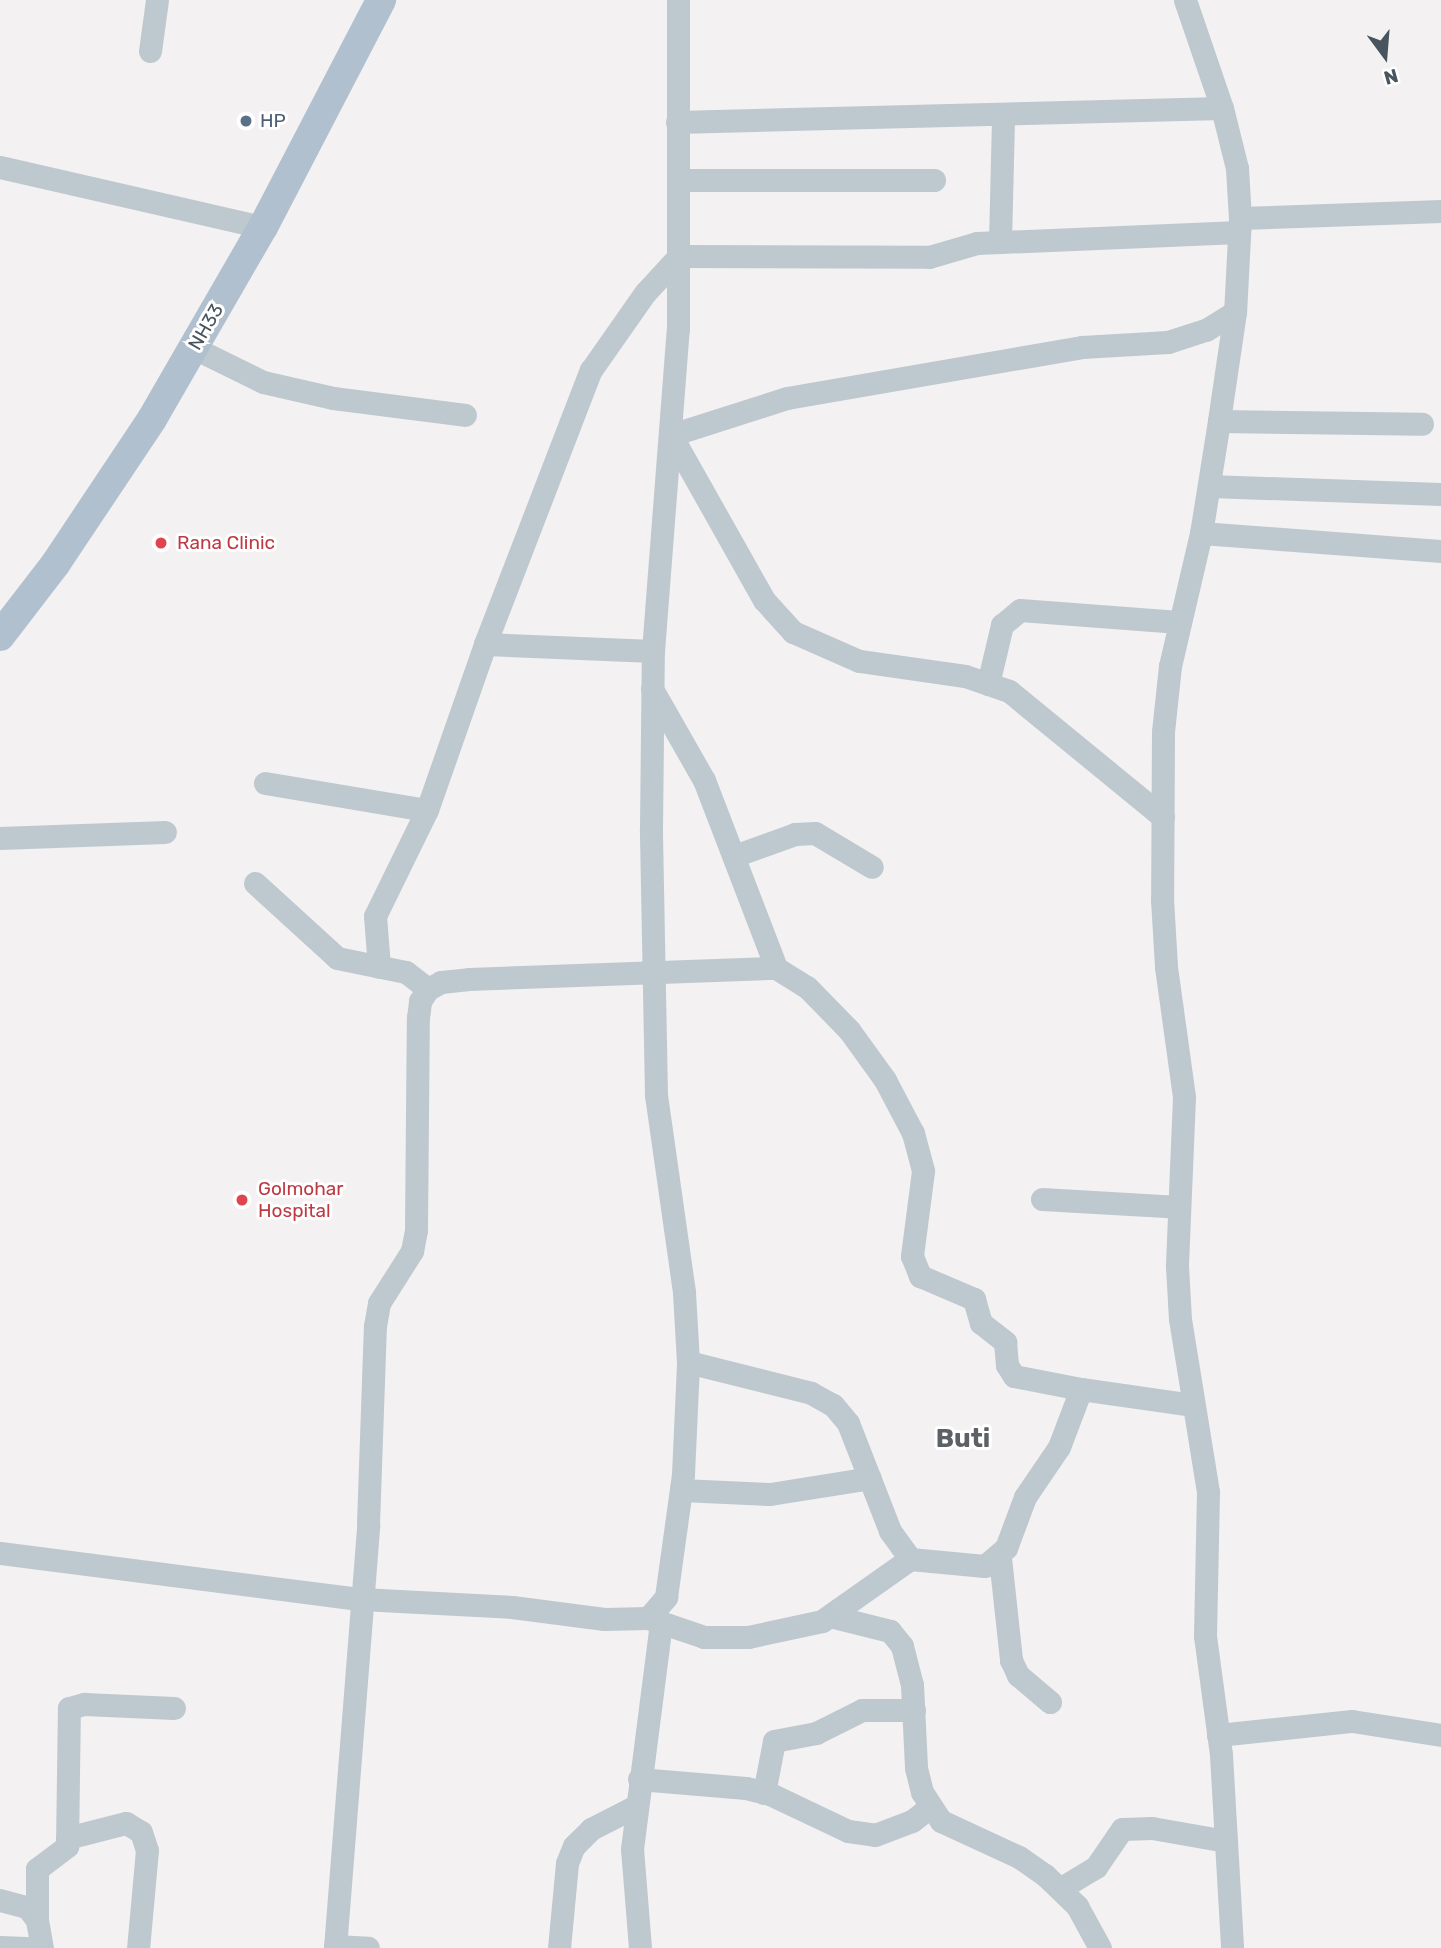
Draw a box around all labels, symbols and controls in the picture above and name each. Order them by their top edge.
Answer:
north arrow [1350,21,1420,91]
text: N [1381,64,1401,90]
place label: HP [260,110,286,132]
marker: HP [238,113,254,129]
street label: NH33 [184,300,228,354]
place label: Rana Clinic [177,532,275,554]
marker: Rana Clinic [151,533,171,553]
place label: Golmohar Hospital [258,1178,344,1222]
marker: Golmohar Hospital [232,1190,252,1210]
district label: Buti [936,1423,990,1455]

